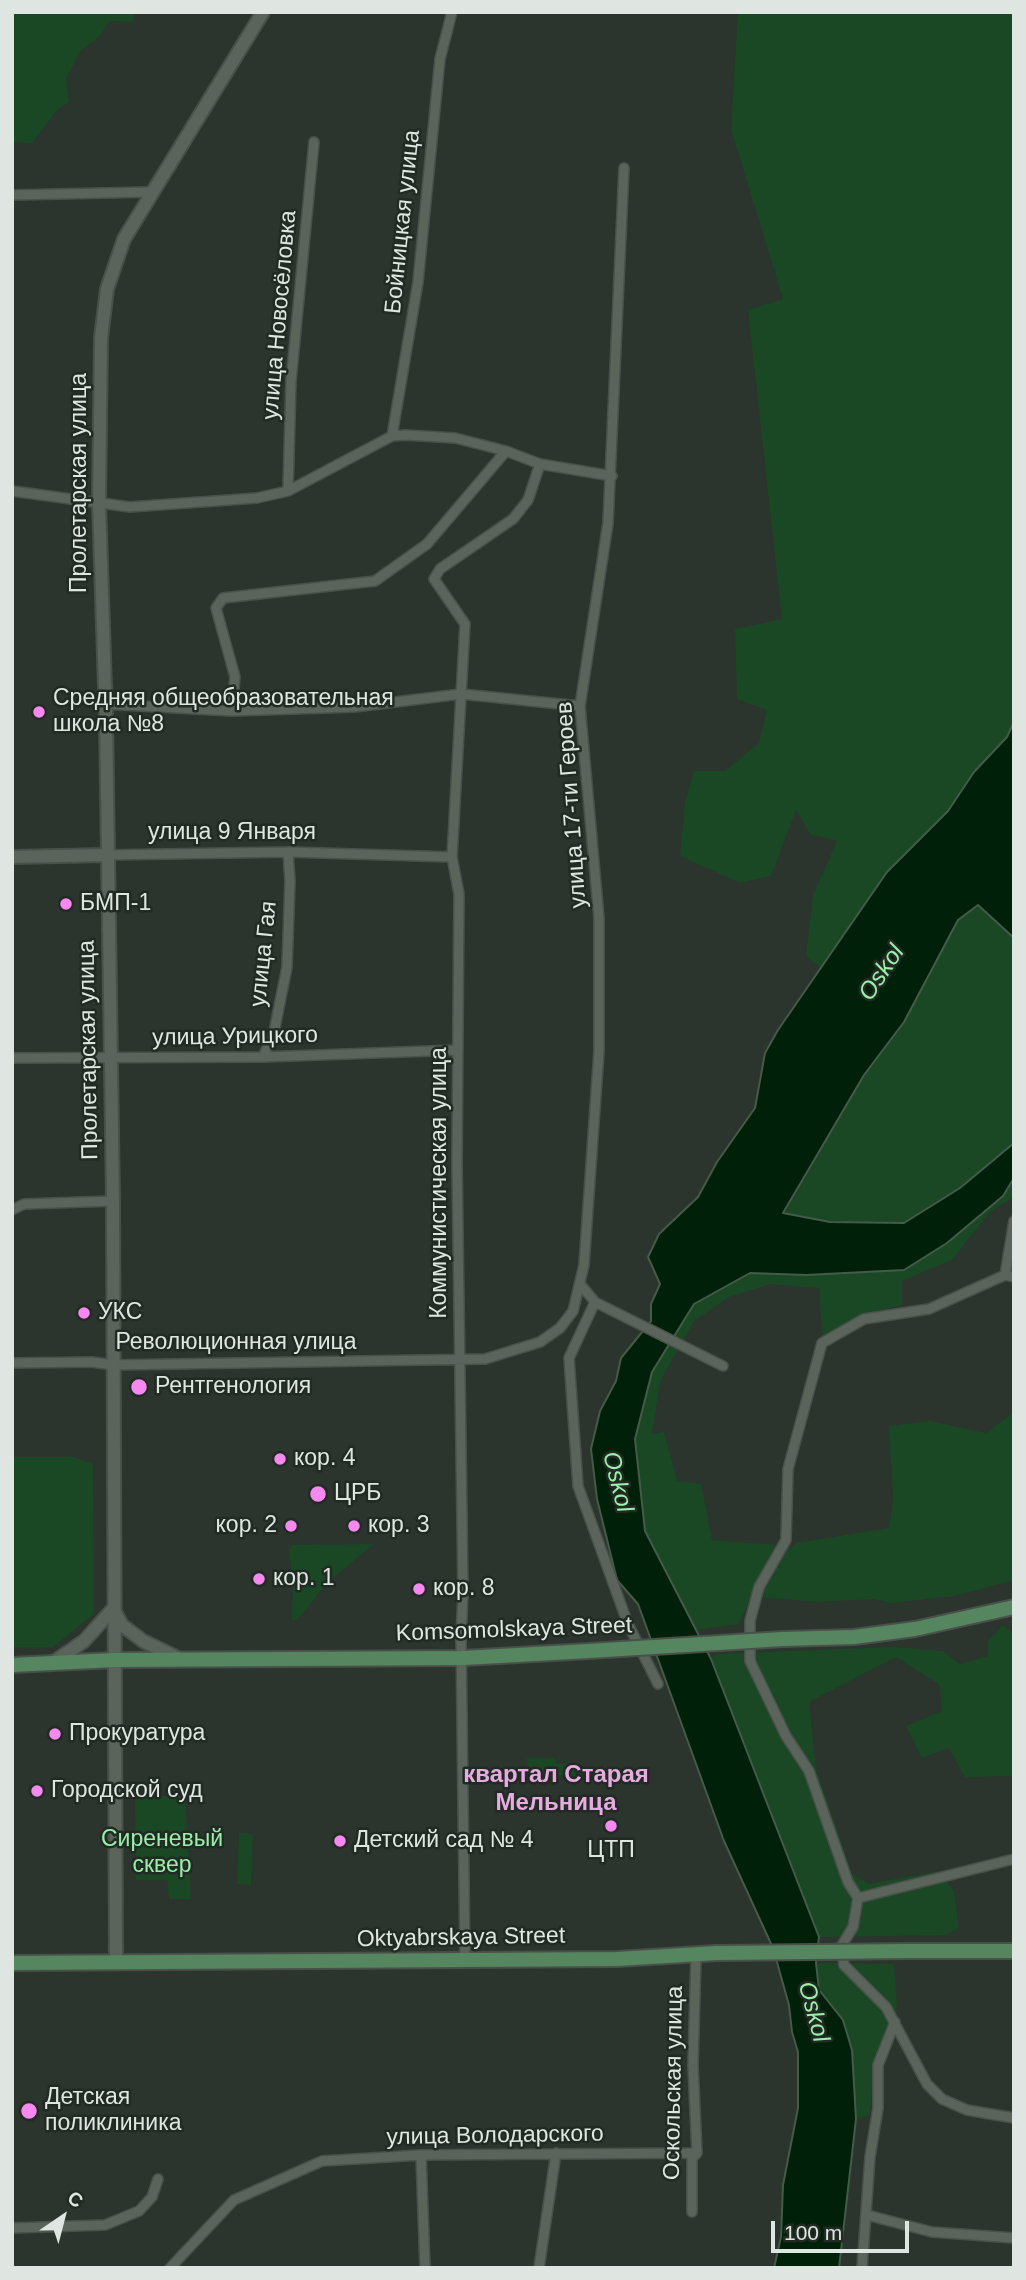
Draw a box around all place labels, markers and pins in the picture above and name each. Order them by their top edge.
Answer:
place label: Средняя общеобразовательная школа №8 [53,685,394,739]
marker: Средняя общеобразовательная школа №8 [31,704,47,720]
place label: БМП-1 [80,890,151,918]
marker: БМП-1 [58,896,74,912]
place label: УКС [98,1299,142,1327]
marker: УКС [76,1305,92,1321]
place label: Рентгенология [155,1373,311,1401]
marker: Рентгенология [129,1377,149,1397]
place label: кор. 4 [294,1445,355,1473]
marker: кор. 4 [272,1451,288,1467]
place label: ЦРБ [334,1480,381,1508]
marker: ЦРБ [308,1484,328,1504]
place label: кор. 2 [216,1512,277,1540]
place label: кор. 3 [368,1512,429,1540]
marker: кор. 2 [283,1518,299,1534]
marker: кор. 3 [346,1518,362,1534]
place label: кор. 1 [273,1565,334,1593]
marker: кор. 1 [251,1571,267,1587]
place label: кор. 8 [433,1575,494,1603]
marker: кор. 8 [411,1581,427,1597]
place label: Прокуратура [69,1720,205,1748]
marker: Прокуратура [47,1726,63,1742]
place label: Городской суд [51,1777,203,1805]
marker: Городской суд [29,1783,45,1799]
marker: ЦТП [603,1818,619,1834]
place label: Детский сад № 4 [354,1827,533,1855]
marker: Детский сад № 4 [332,1833,348,1849]
place label: ЦТП [587,1837,635,1865]
place label: Детская поликлиника [45,2084,182,2138]
marker: Детская поликлиника [19,2101,39,2121]

